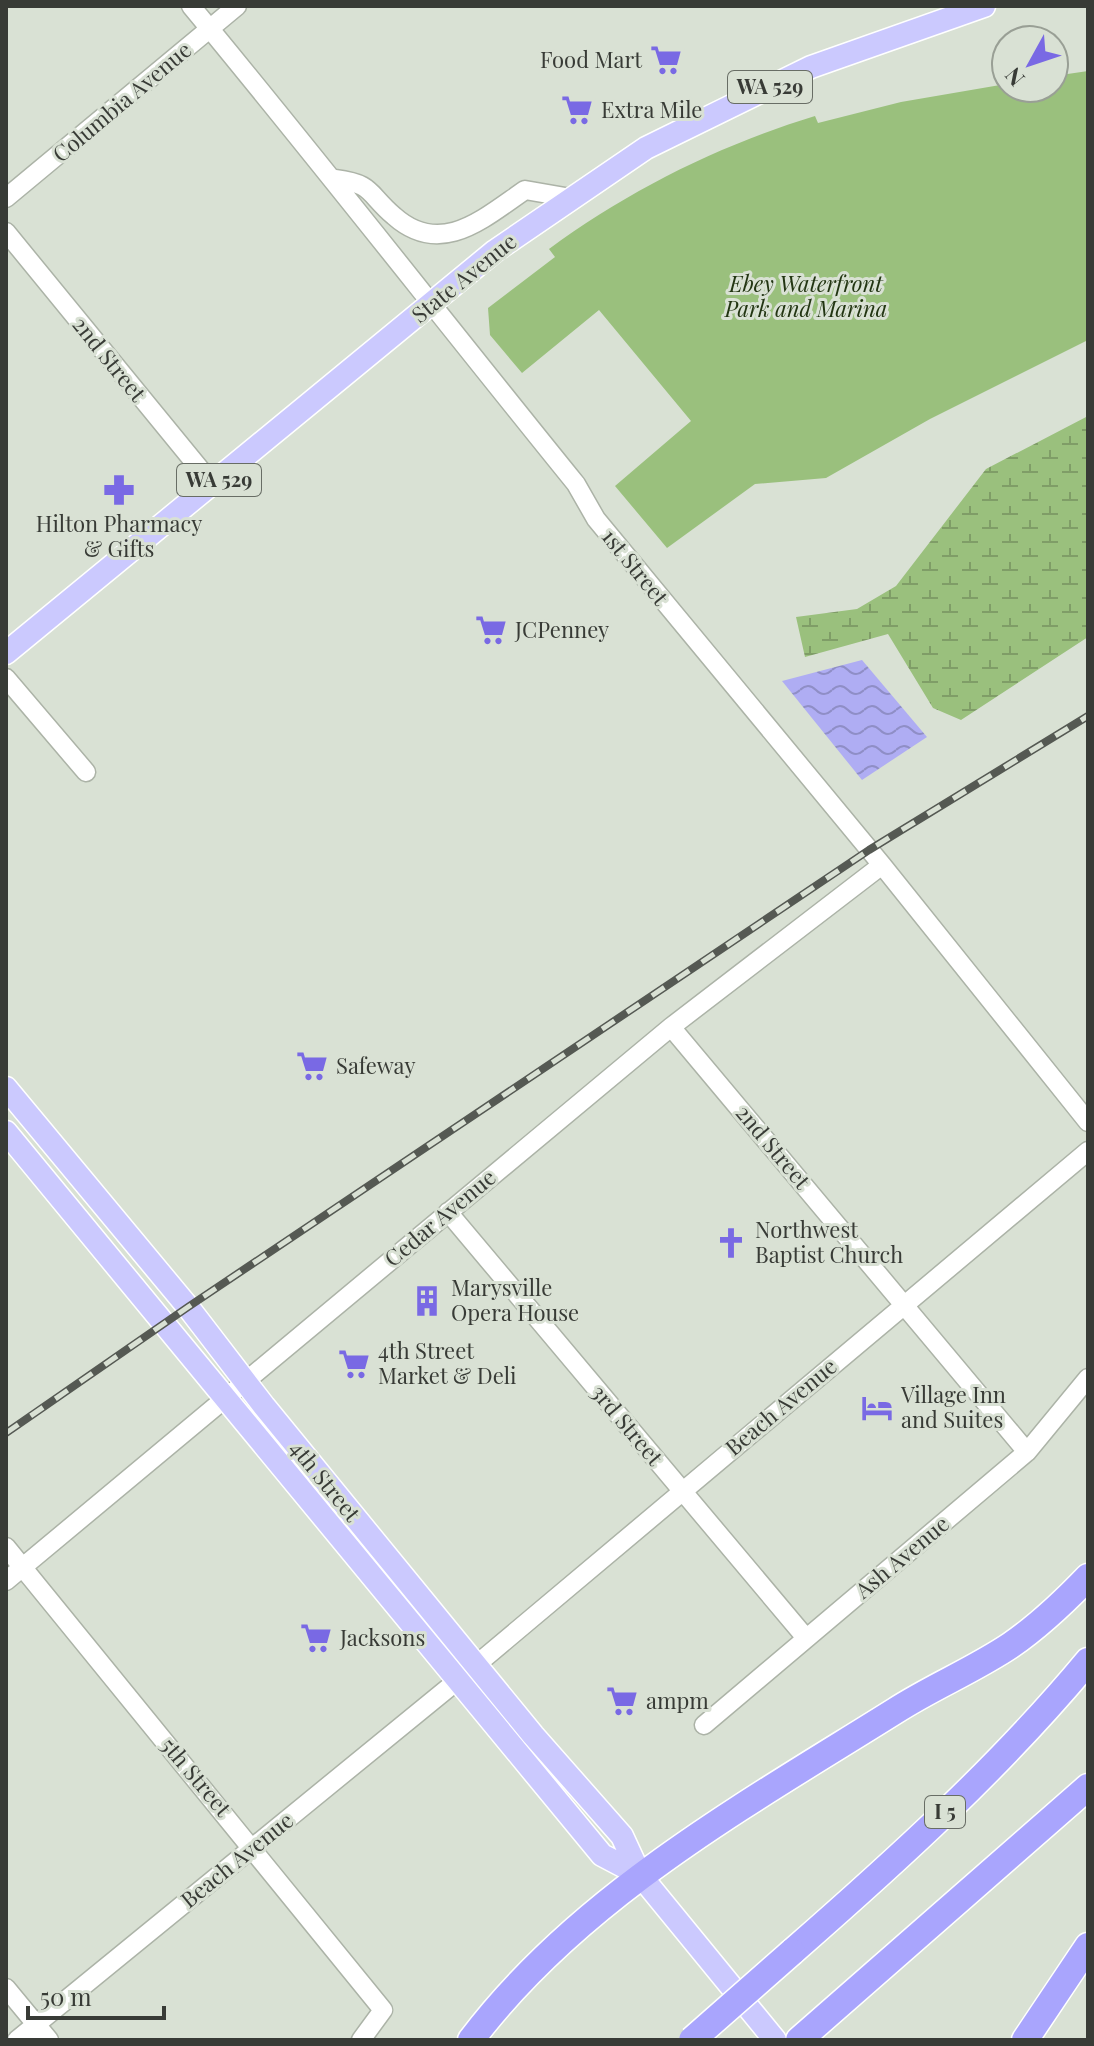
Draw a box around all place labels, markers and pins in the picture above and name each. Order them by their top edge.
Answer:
supermarket icon: Food Mart [649,43,683,77]
place label: Food Mart [540,44,643,74]
supermarket icon: Extra Mile [560,93,594,127]
place label: Extra Mile [601,94,702,124]
pharmacy icon: Hilton Pharmacy & Gifts [102,473,136,507]
place label: Hilton Pharmacy & Gifts [36,508,202,563]
supermarket icon: JCPenney [474,613,508,647]
place label: JCPenney [514,614,609,644]
supermarket icon: Safeway [295,1049,329,1083]
place label: Safeway [336,1050,416,1080]
place label: Northwest Baptist Church [755,1214,903,1269]
church icon: Northwest Baptist Church [714,1226,748,1260]
place label: Marysville Opera House [451,1272,579,1327]
building icon: Marysville Opera House [410,1284,444,1318]
place label: 4th Street Market & Deli [378,1335,517,1390]
supermarket icon: 4th Street Market & Deli [337,1347,371,1381]
place label: Village Inn and Suites [900,1379,1006,1434]
hotel icon: Village Inn and Suites [860,1391,894,1425]
supermarket icon: Jacksons [299,1621,333,1655]
place label: Jacksons [339,1622,425,1652]
supermarket icon: ampm [605,1684,639,1718]
place label: ampm [646,1685,709,1715]

